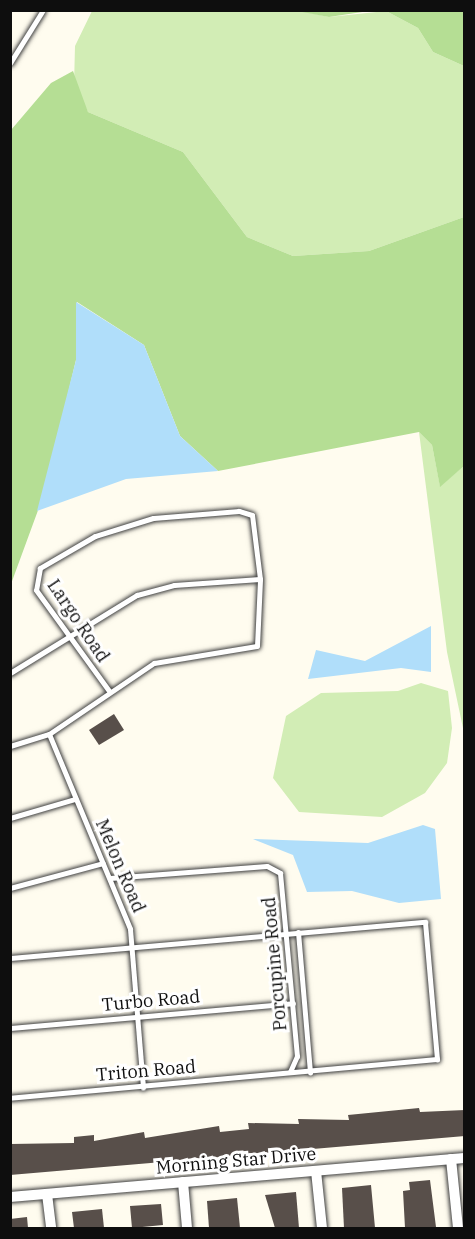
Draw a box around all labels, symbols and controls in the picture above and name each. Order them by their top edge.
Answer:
street label: Largo Road [42,575,114,667]
street label: Melon Road [91,816,149,916]
street label: Porcupine Road [258,896,292,1032]
street label: Turbo Road [101,986,201,1016]
street label: Triton Road [95,1056,197,1086]
street label: Morning Star Drive [155,1143,317,1179]

